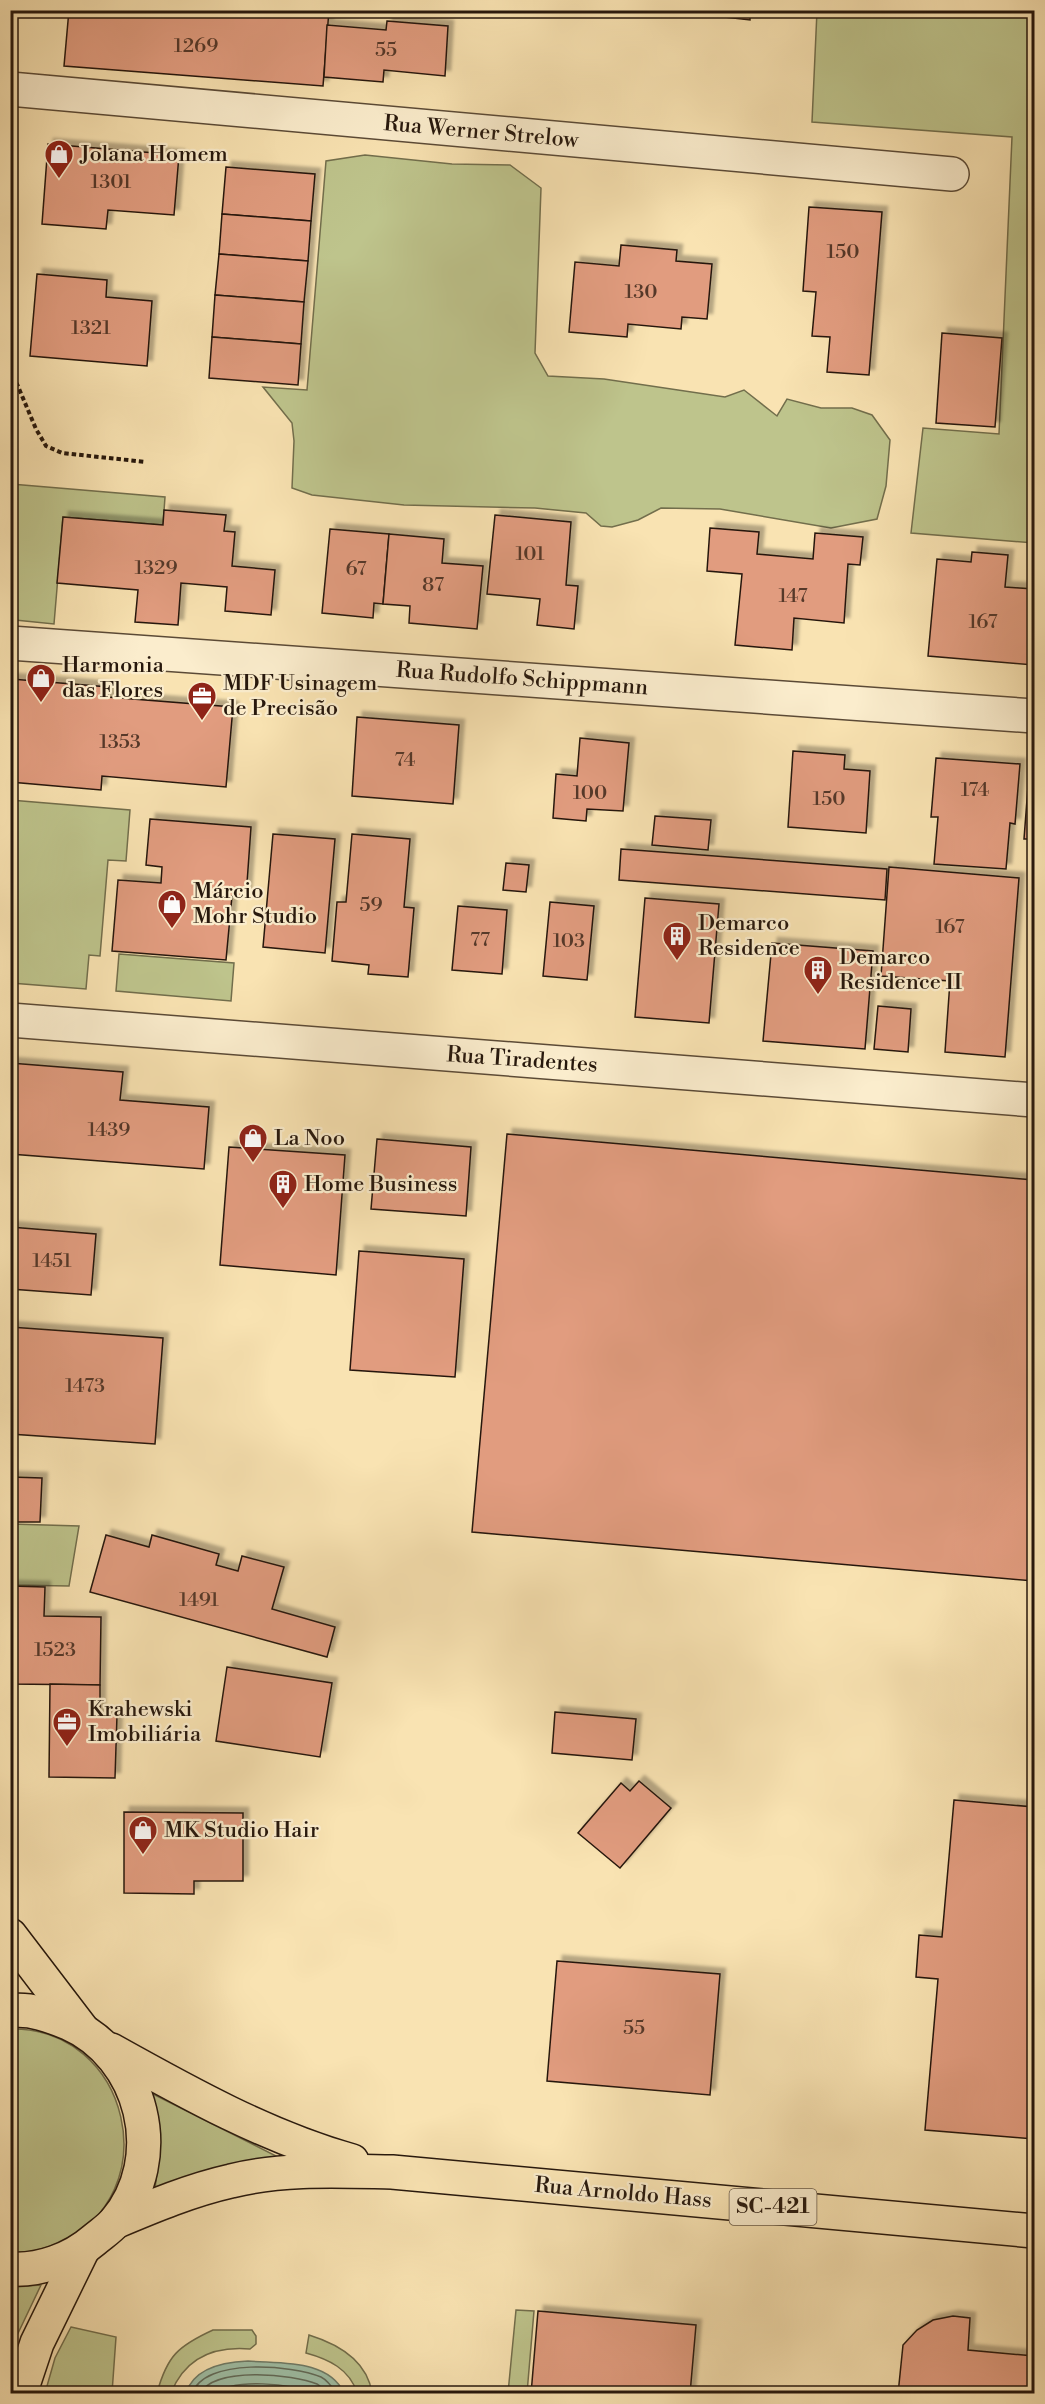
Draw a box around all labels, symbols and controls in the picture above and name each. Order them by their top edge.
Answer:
house number: 1269 [174,34,218,59]
house number: 55 [375,38,397,63]
street label: Rua Werner Strelow [382,110,581,154]
shop icon: Jolana Homem [43,138,75,180]
place label: Jolana Homem [79,141,228,168]
house number: 1301 [91,170,132,195]
house number: 150 [827,240,859,265]
house number: 130 [625,280,657,305]
house number: 1321 [71,316,111,341]
house number: 101 [515,542,545,567]
house number: 1329 [134,556,178,581]
house number: 67 [345,557,367,582]
house number: 87 [422,573,444,598]
house number: 147 [779,584,808,609]
house number: 167 [968,610,998,635]
place label: Harmonia das Flores [62,652,165,704]
street label: Rua Rudolfo Schippmann [395,657,649,701]
shop icon: Harmonia das Flores [25,662,57,704]
place label: MDF Usinagem de Precisão [223,670,377,722]
office icon: MDF Usinagem de Precisão [186,680,218,722]
house number: 1353 [99,730,141,755]
house number: 74 [395,748,416,773]
house number: 174 [961,778,989,803]
house number: 100 [573,781,607,806]
house number: 150 [813,787,845,812]
place label: Márcio Mohr Studio [193,878,317,930]
shop icon: Márcio Mohr Studio [156,888,188,930]
house number: 59 [359,893,383,918]
place label: Demarco Residence [698,910,800,962]
house number: 167 [935,915,965,940]
building icon: Demarco Residence [661,920,693,962]
house number: 77 [470,928,490,953]
house number: 103 [553,929,585,954]
place label: Demarco Residence II [839,944,963,996]
building icon: Demarco Residence II [802,954,834,996]
street label: Rua Tiradentes [445,1041,599,1079]
house number: 1439 [88,1118,130,1143]
shop icon: La Noo [237,1122,269,1164]
place label: La Noo [274,1125,345,1152]
building icon: Home Business [267,1168,299,1210]
place label: Home Business [304,1171,457,1198]
house number: 1451 [32,1249,72,1274]
house number: 1473 [65,1374,105,1399]
house number: 1491 [179,1588,219,1613]
house number: 1523 [34,1638,76,1663]
place label: Krahewski Imobiliária [88,1696,202,1748]
office icon: Krahewski Imobiliária [51,1706,83,1748]
shop icon: MK Studio Hair [127,1814,159,1856]
place label: MK Studio Hair [164,1817,319,1844]
house number: 55 [623,2016,645,2041]
street label: Rua Arnoldo Hass [533,2172,713,2214]
road number: SC-421 [730,2189,816,2225]

